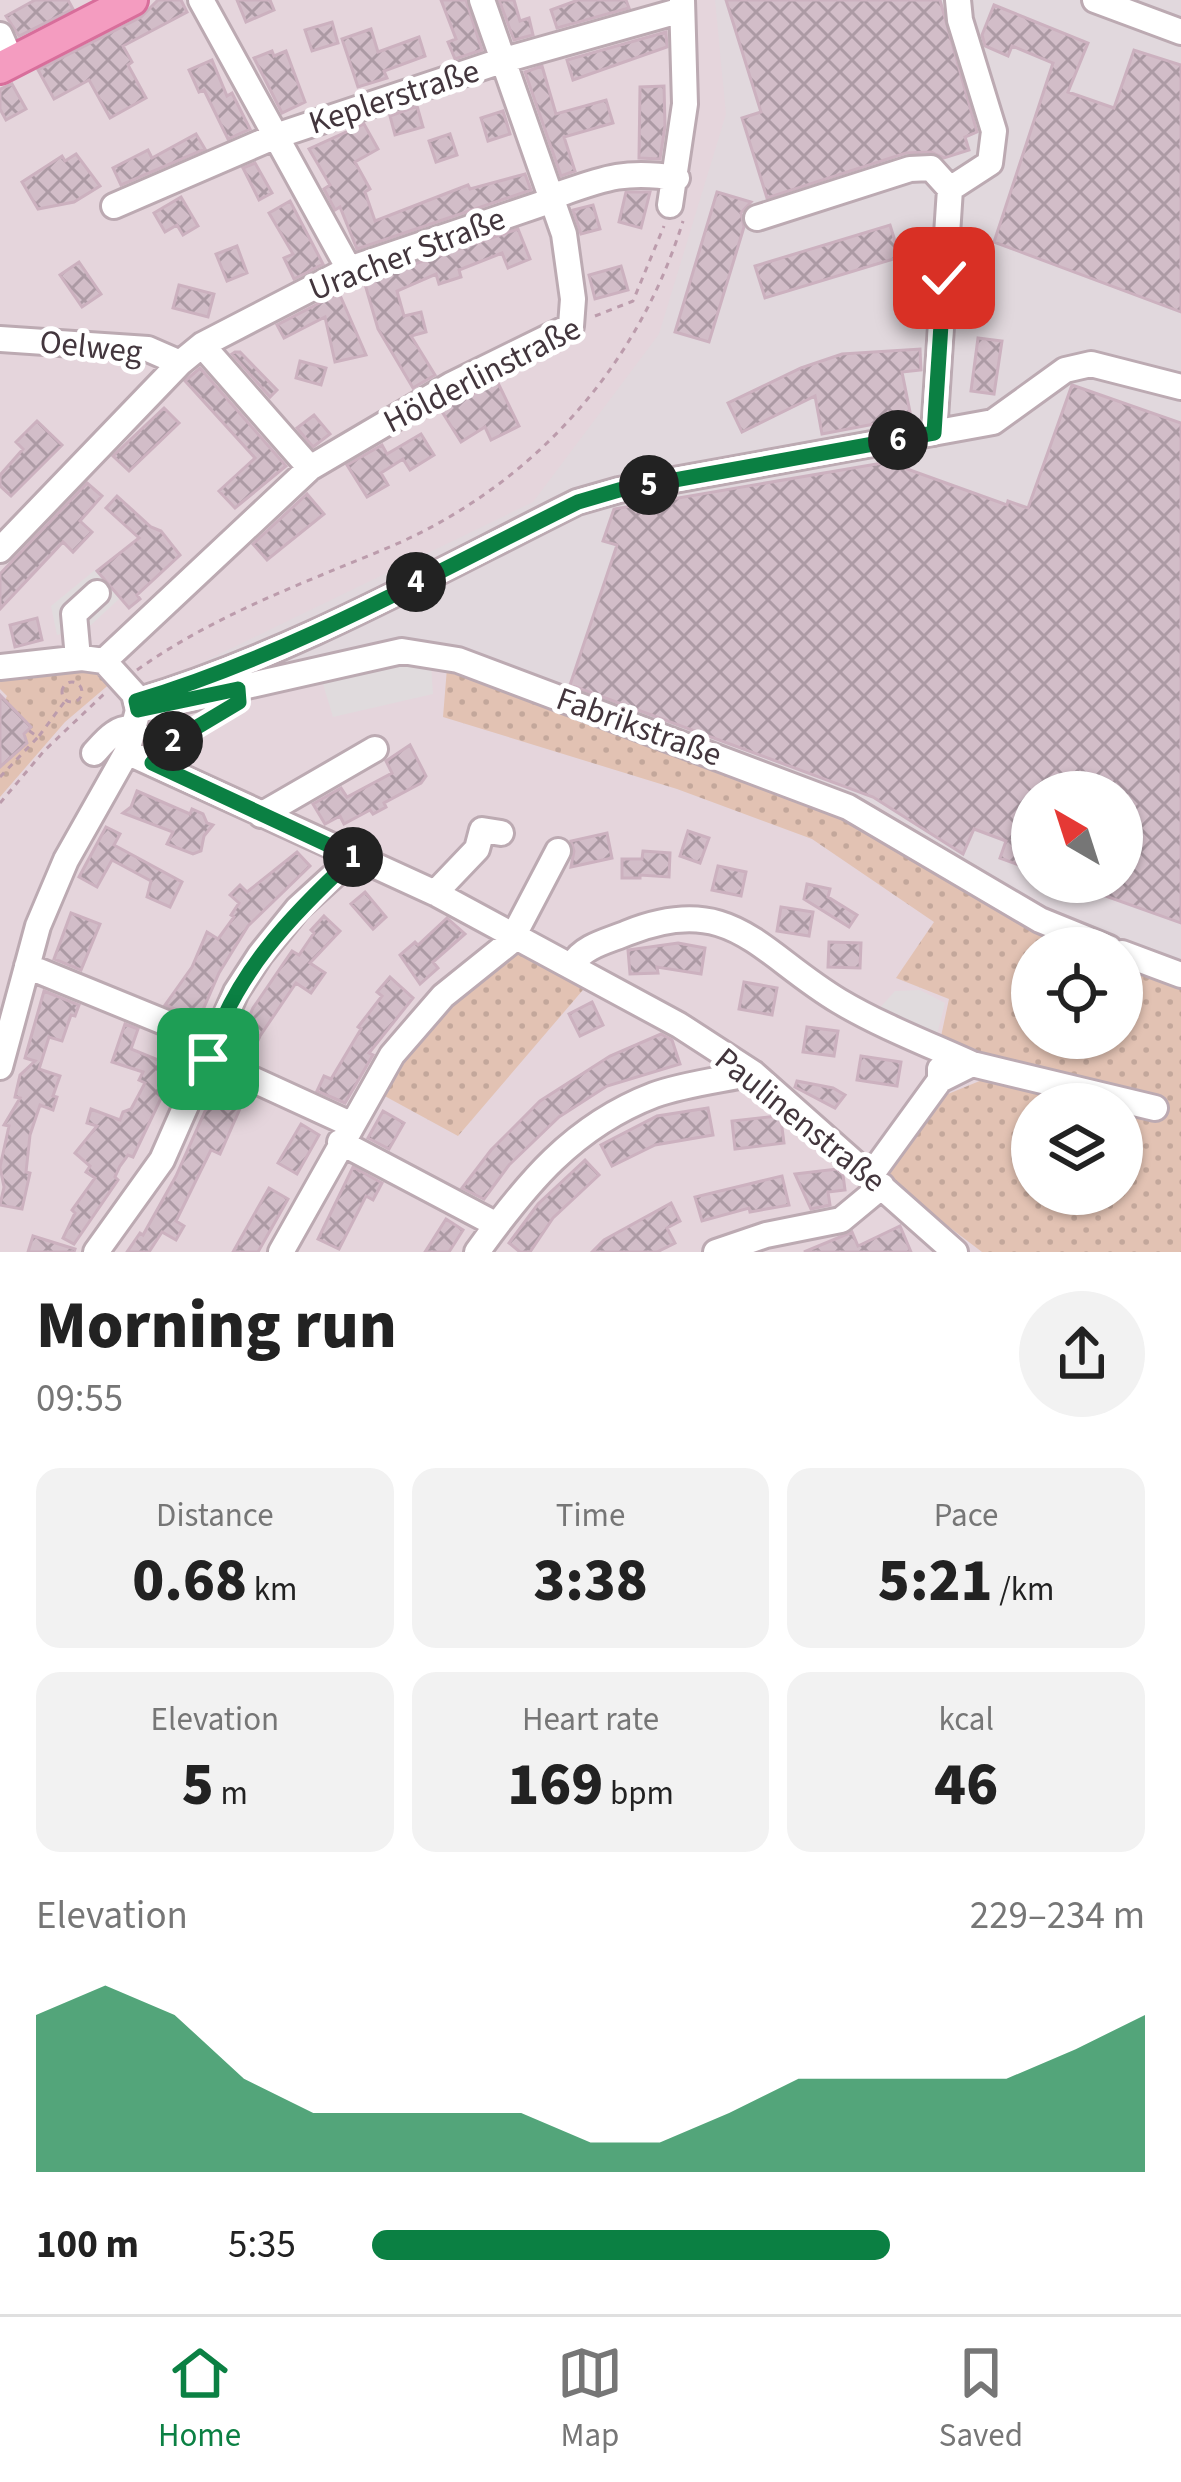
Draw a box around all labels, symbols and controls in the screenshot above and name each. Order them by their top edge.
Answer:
street label: Keplerstraße [303,47,485,147]
street label: Uracher Straße [302,195,512,313]
pin [893,227,995,329]
icon: check [911,245,977,311]
street label: Hölderlinstraße [375,305,589,445]
street label: Oelweg [37,318,145,376]
pin: 6 [868,410,928,470]
text: 6 [889,416,907,463]
pin: 5 [619,455,679,515]
text: 5 [640,461,658,508]
pin: 4 [386,552,446,612]
text: 4 [407,558,425,605]
street label: Fabrikstraße [550,675,728,779]
pin: 2 [143,711,203,771]
text: 2 [164,717,182,764]
north arrow [1011,771,1143,903]
map controls [1011,771,1143,1215]
pin: 1 [323,827,383,887]
text: 1 [344,833,362,880]
button: locate [1011,927,1143,1059]
pin [157,1008,259,1110]
icon: arrive [175,1026,241,1092]
street label: Paulinenstraße [704,1036,896,1204]
button: layers [1011,1083,1143,1215]
text: Morning run [36,1279,397,1373]
button: share [1019,1291,1145,1417]
text: 09:55 [36,1371,123,1427]
text: Distance [156,1492,274,1539]
text: Time [556,1492,625,1539]
text: Pace [934,1492,998,1539]
text: 0.68 [132,1539,247,1624]
text: 3:38 [533,1539,648,1624]
text: 5:21 [878,1539,993,1624]
text: km [247,1566,297,1613]
text: /km [993,1566,1054,1613]
text: Elevation [151,1696,279,1743]
text: Heart rate [522,1696,659,1743]
text: kcal [938,1696,994,1743]
text: 5 [182,1743,214,1828]
text: 169 [507,1743,603,1828]
text: 46 [934,1743,998,1828]
text: m [214,1770,248,1817]
text: bpm [603,1770,674,1817]
text: Elevation [36,1888,188,1944]
text: 229–234 m [970,1888,1145,1944]
text: 100 m [36,2217,139,2273]
text: 5:35 [228,2217,296,2273]
tab: Home [158,2340,241,2459]
tab: Map [557,2340,623,2459]
tab: Saved [939,2340,1023,2459]

